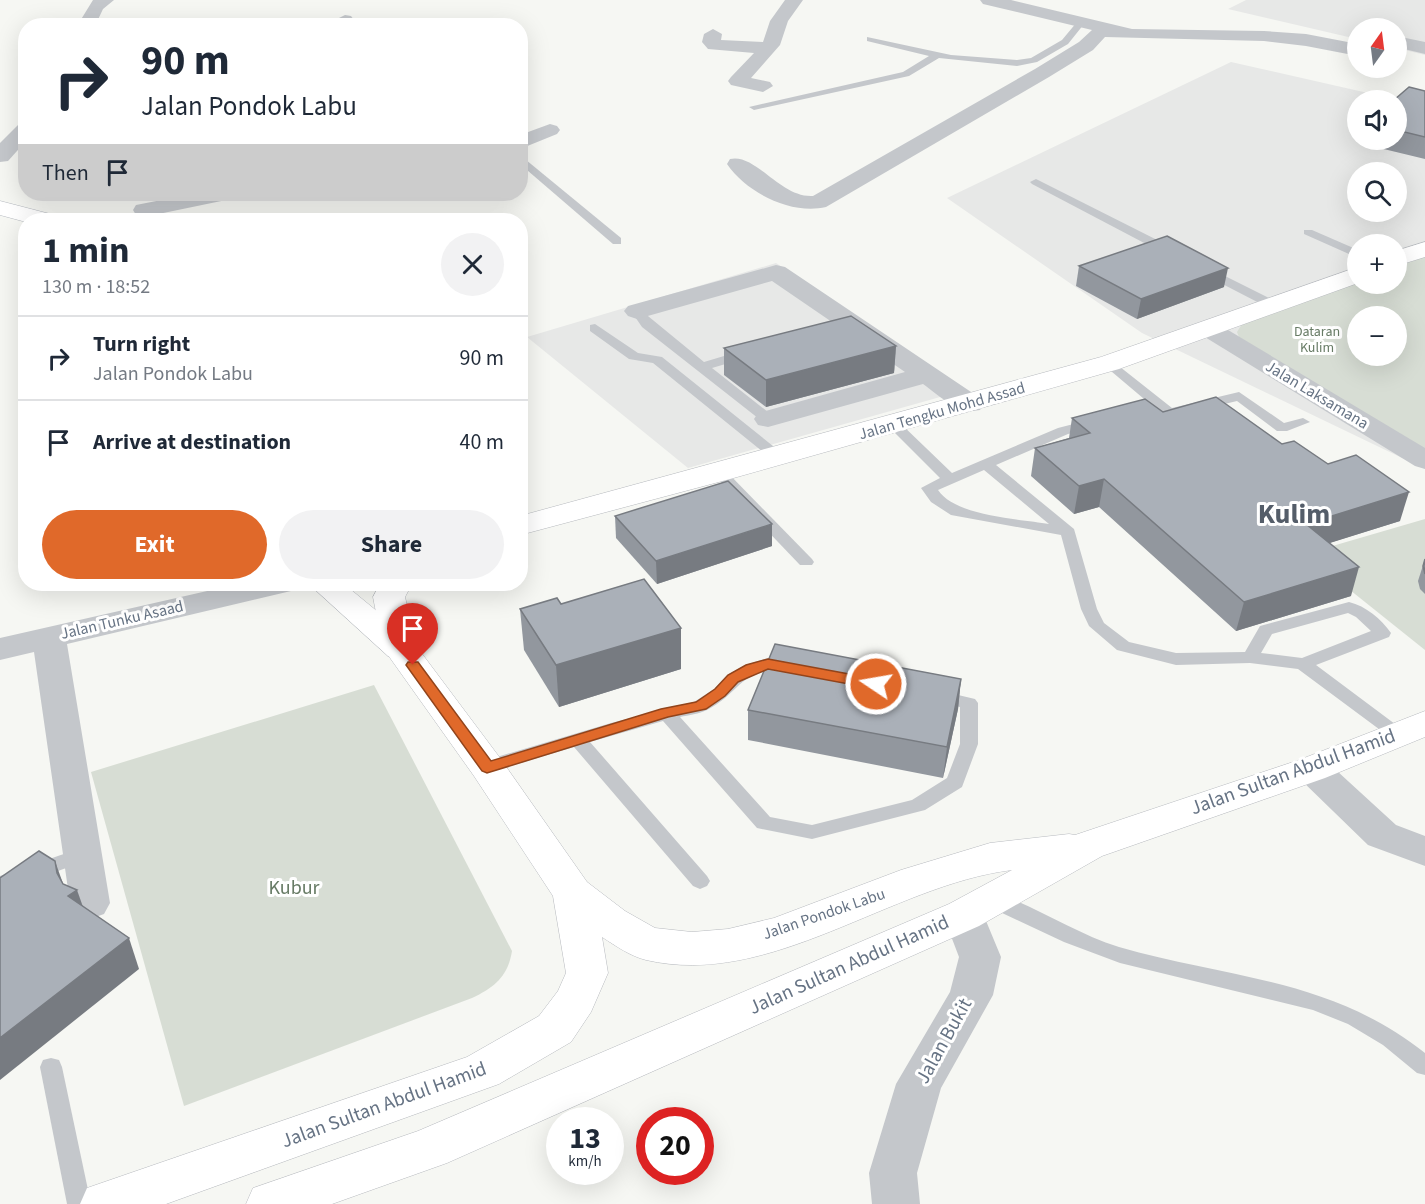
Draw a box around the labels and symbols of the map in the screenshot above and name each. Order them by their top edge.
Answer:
north arrow [1347,18,1407,78]
park label: Dataran Kulim [1294,322,1340,358]
street label: Jalan Laksamana [1261,356,1373,434]
street label: Jalan Tengku Mohd Assad [856,377,1028,445]
district label: Kulim [1258,494,1330,534]
street label: Jalan Tunku Asaad [58,595,186,645]
pin [387,603,438,665]
position arrow [844,652,908,716]
street label: Jalan Sultan Abdul Hamid [1186,722,1400,822]
park label: Kubur [268,874,320,902]
street label: Jalan Pondok Labu [760,883,888,945]
street label: Jalan Sultan Abdul Hamid [744,908,954,1022]
street label: Jalan Bukit [909,993,979,1089]
street label: Jalan Sultan Abdul Hamid [277,1055,491,1155]
speed limit sign: 20 [636,1107,714,1185]

